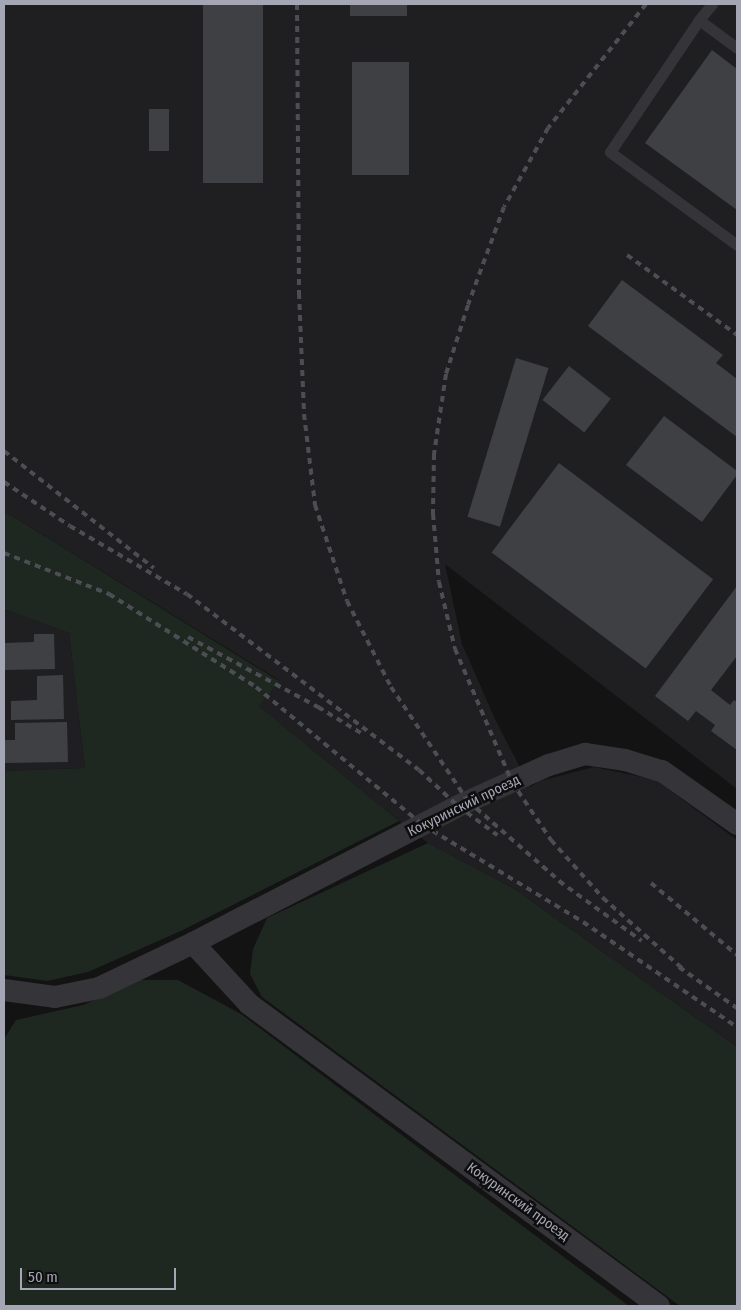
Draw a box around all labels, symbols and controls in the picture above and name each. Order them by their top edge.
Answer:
street label: Кокуринский проезд [405,772,523,840]
street label: Кокуринский проезд [463,1159,573,1245]
scale bar [22,1258,179,1290]
text: 50 m [28,1268,58,1286]

